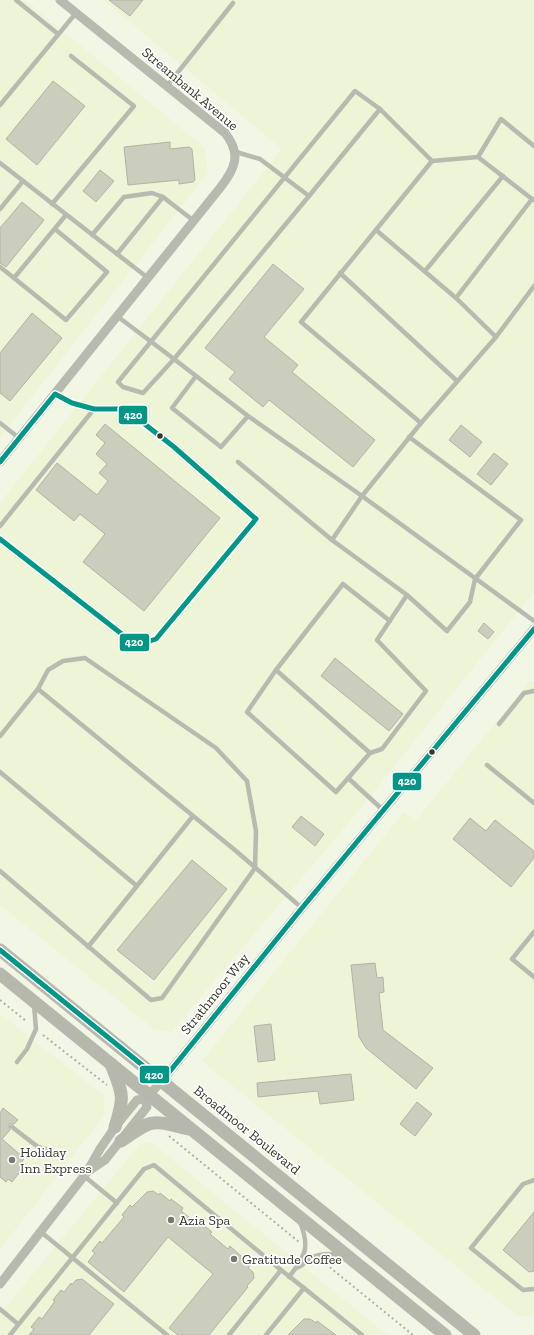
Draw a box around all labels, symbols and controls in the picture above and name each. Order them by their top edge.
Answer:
street label: Streambank Avenue [138,44,242,135]
line badge: 420 [118,405,148,425]
text: 420 [124,409,142,422]
unlabelled marker [155,431,165,441]
line badge: 420 [119,633,150,652]
text: 420 [125,636,143,649]
unlabelled marker [427,747,437,757]
line badge: 420 [392,772,422,791]
text: 420 [398,775,416,788]
street label: Strathmoor Way [177,949,253,1038]
line badge: 420 [139,1065,170,1084]
text: 420 [145,1069,163,1082]
street label: Broadmoor Boulevard [190,1082,304,1178]
place label: Holiday Inn Express [20,1144,92,1177]
marker: Holiday Inn Express [7,1155,17,1165]
place label: Azia Spa [179,1212,231,1229]
marker: Azia Spa [166,1215,176,1225]
place label: Gratitude Coffee [242,1251,342,1268]
marker: Gratitude Coffee [229,1254,239,1264]

